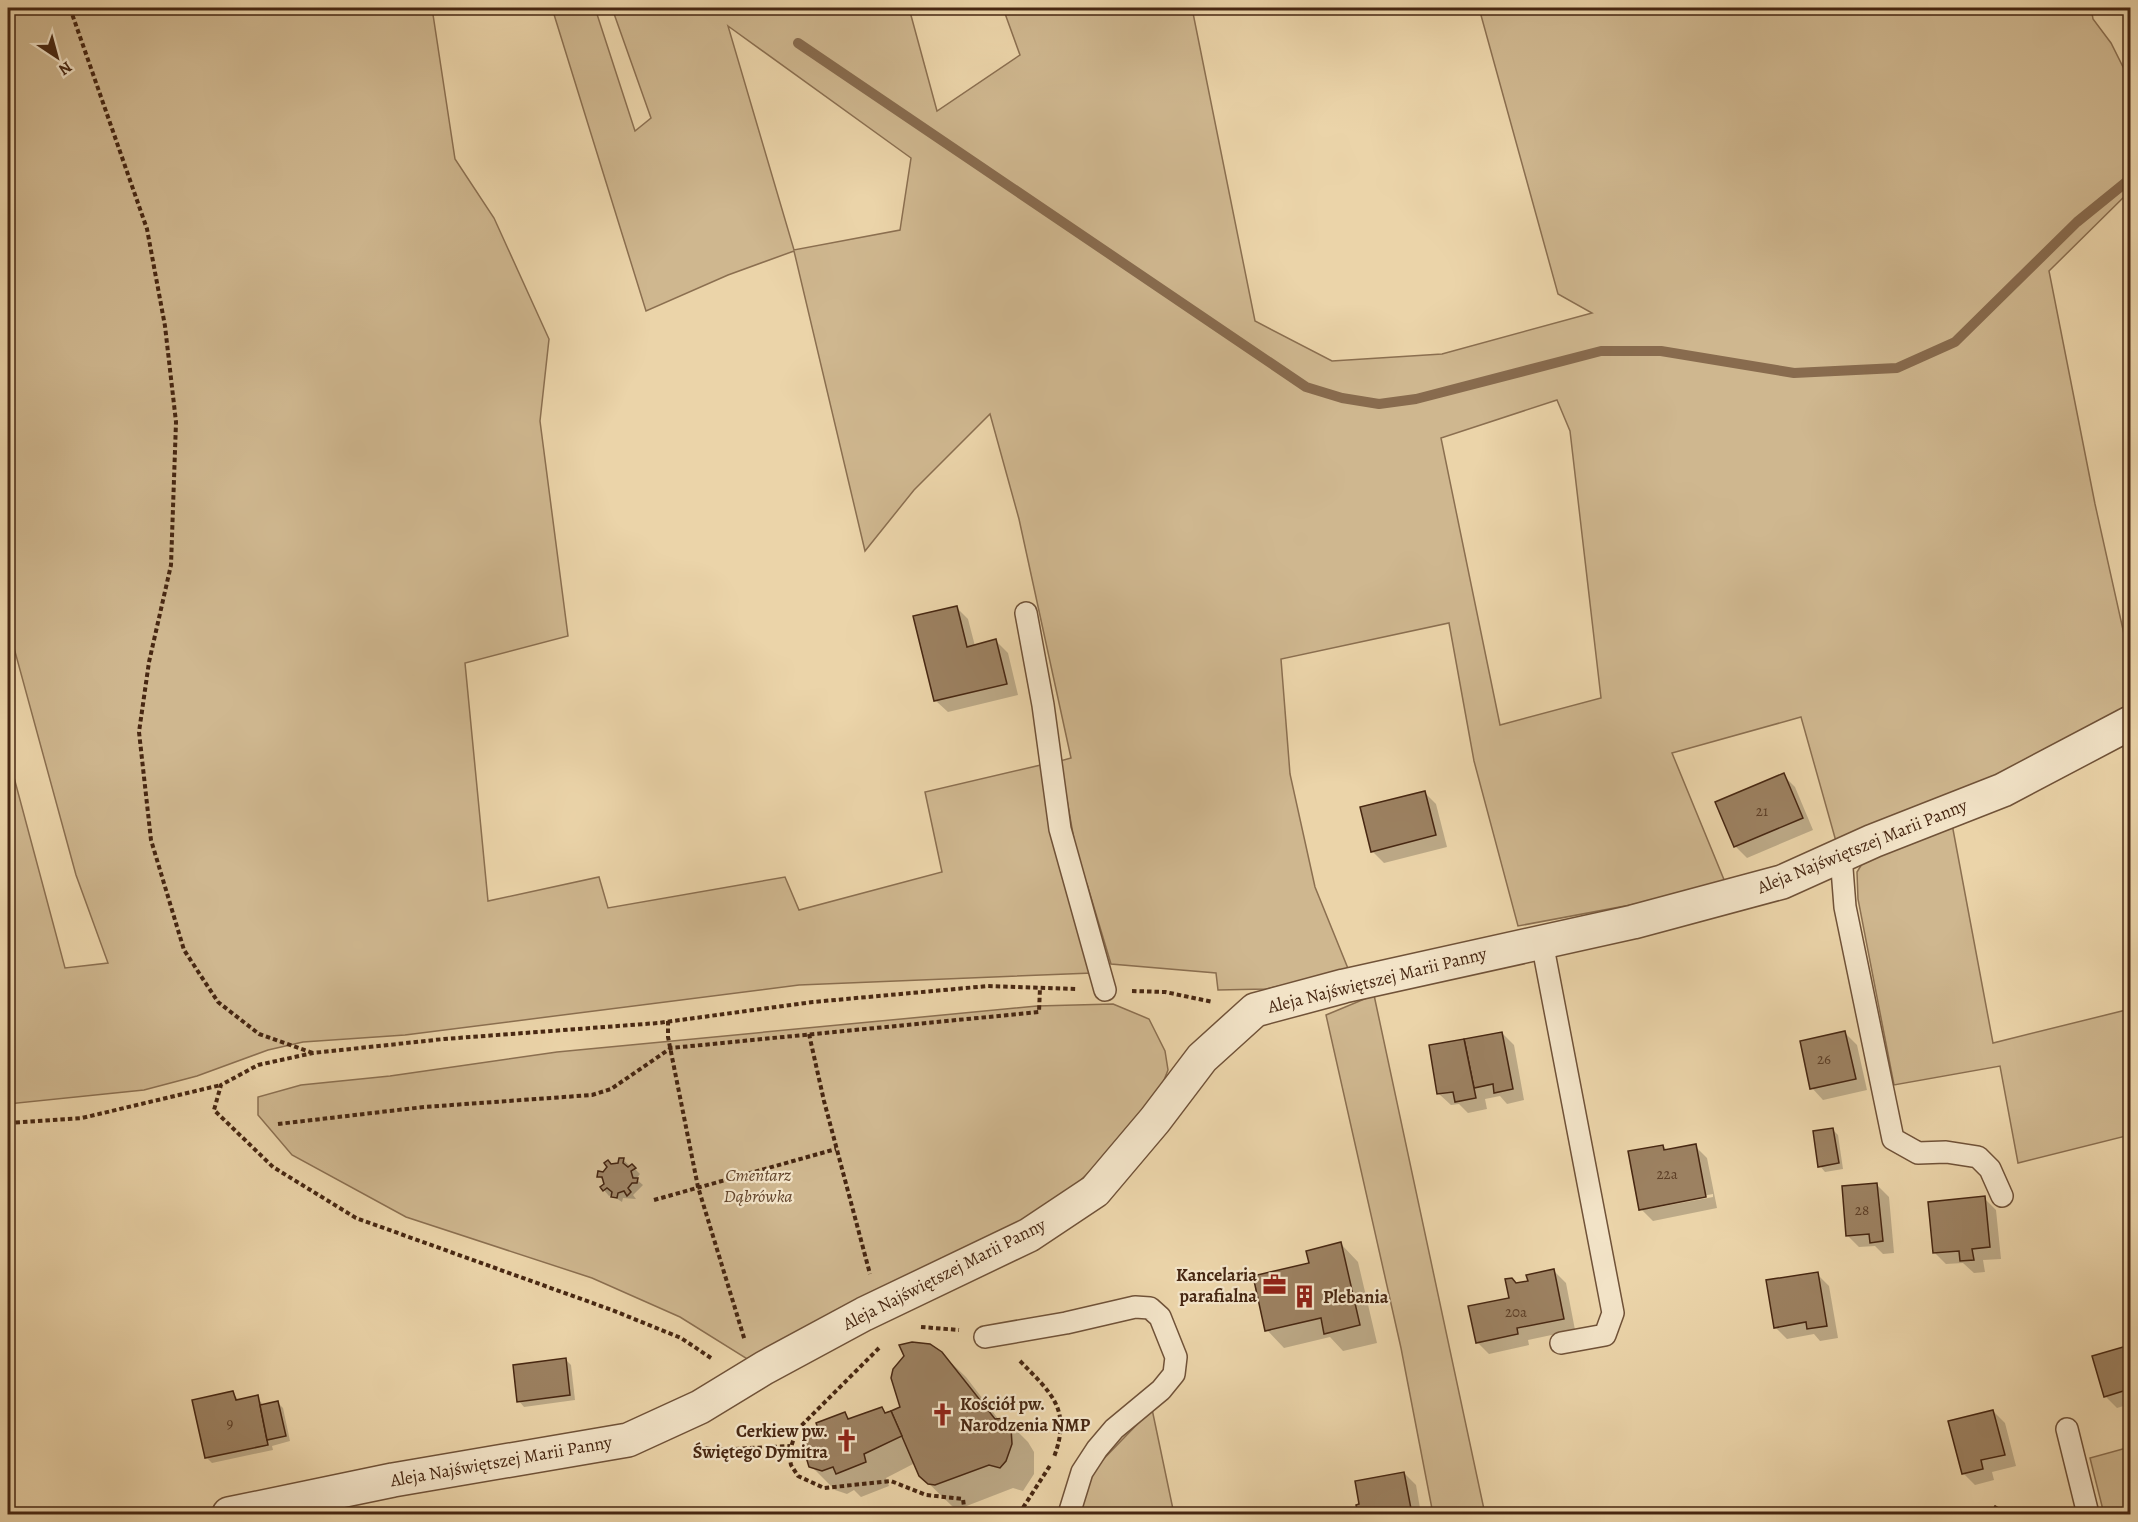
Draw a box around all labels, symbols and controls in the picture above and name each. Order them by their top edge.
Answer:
north arrow [27,27,87,87]
text: N [54,56,76,81]
street label: Aleja Najświętszej Marii Panny [1752,792,1972,900]
house number: 21 [1756,801,1768,821]
street label: Aleja Najświętszej Marii Panny [1264,941,1490,1019]
house number: 26 [1817,1049,1831,1069]
park label: Cmentarz Dąbrówka [723,1163,793,1208]
house number: 22a [1656,1164,1678,1184]
house number: 28 [1855,1200,1869,1220]
street label: Aleja Najświętszej Marii Panny [838,1212,1050,1336]
place label: Kancelaria parafialna [1176,1263,1257,1308]
office icon: Kancelaria parafialna [1262,1272,1288,1298]
building icon: Plebania [1292,1284,1318,1310]
place label: Plebania [1323,1285,1389,1309]
house number: 20a [1505,1302,1527,1322]
place label: Kościół pw. Narodzenia NMP [960,1392,1091,1437]
church icon: Kościół pw. Narodzenia NMP [929,1401,955,1427]
house number: 9 [227,1413,234,1433]
place label: Cerkiew pw. Świętego Dymitra [693,1419,828,1464]
church icon: Cerkiew pw. Świętego Dymitra [833,1428,859,1454]
street label: Aleja Najświętszej Marii Panny [387,1430,615,1492]

